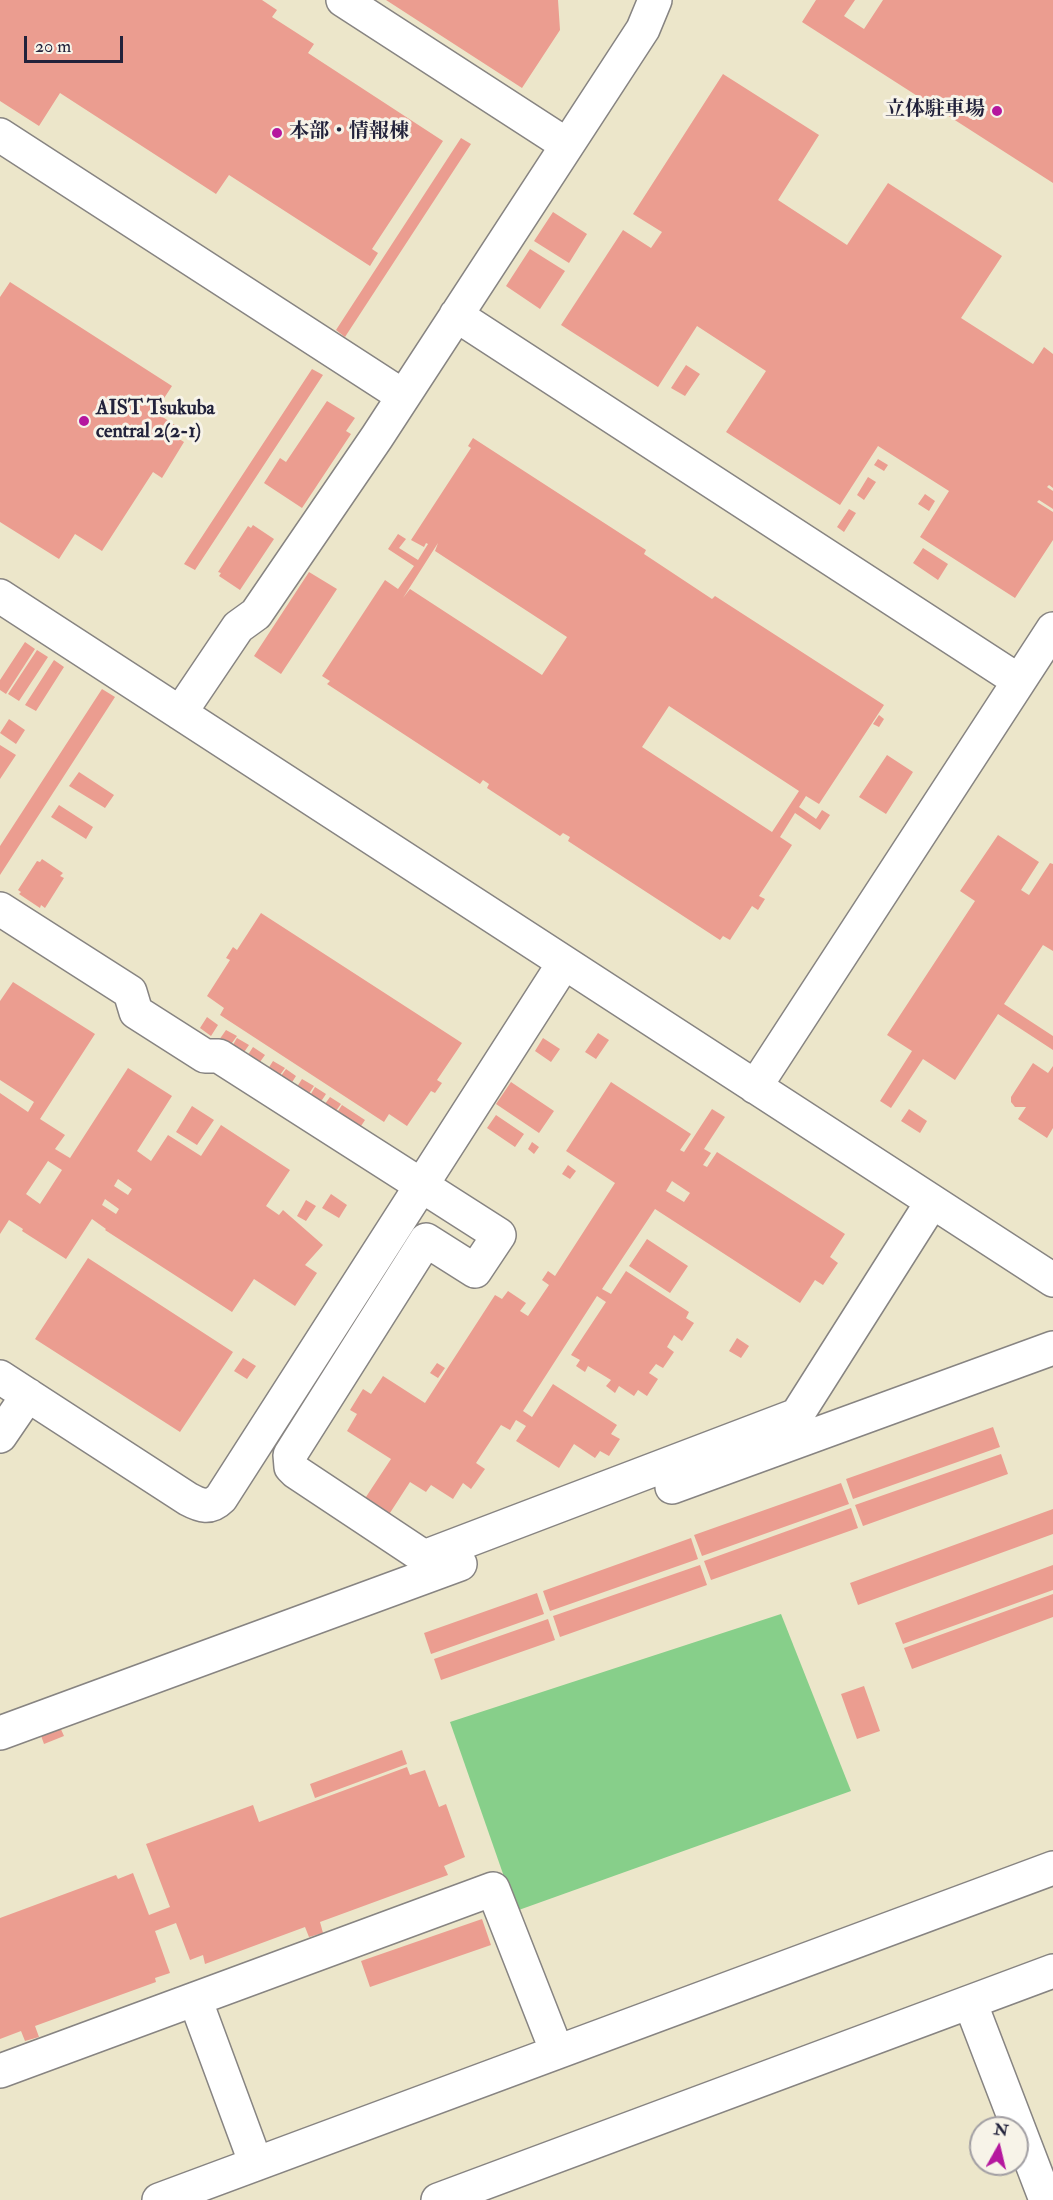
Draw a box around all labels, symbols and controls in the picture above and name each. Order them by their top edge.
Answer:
scale bar [27,24,126,62]
text: 20 m [35,35,71,58]
place label: 立体駐車場 [885,99,985,123]
marker: 立体駐車場 [990,104,1004,118]
place label: 本部・情報棟 [289,121,409,145]
marker: 本部・情報棟 [270,126,284,140]
place label: AIST Tsukuba central 2(2-1) [96,398,215,445]
marker: AIST Tsukuba central 2(2-1) [77,414,91,428]
north arrow [969,2116,1029,2176]
text: N [993,2119,1010,2141]

